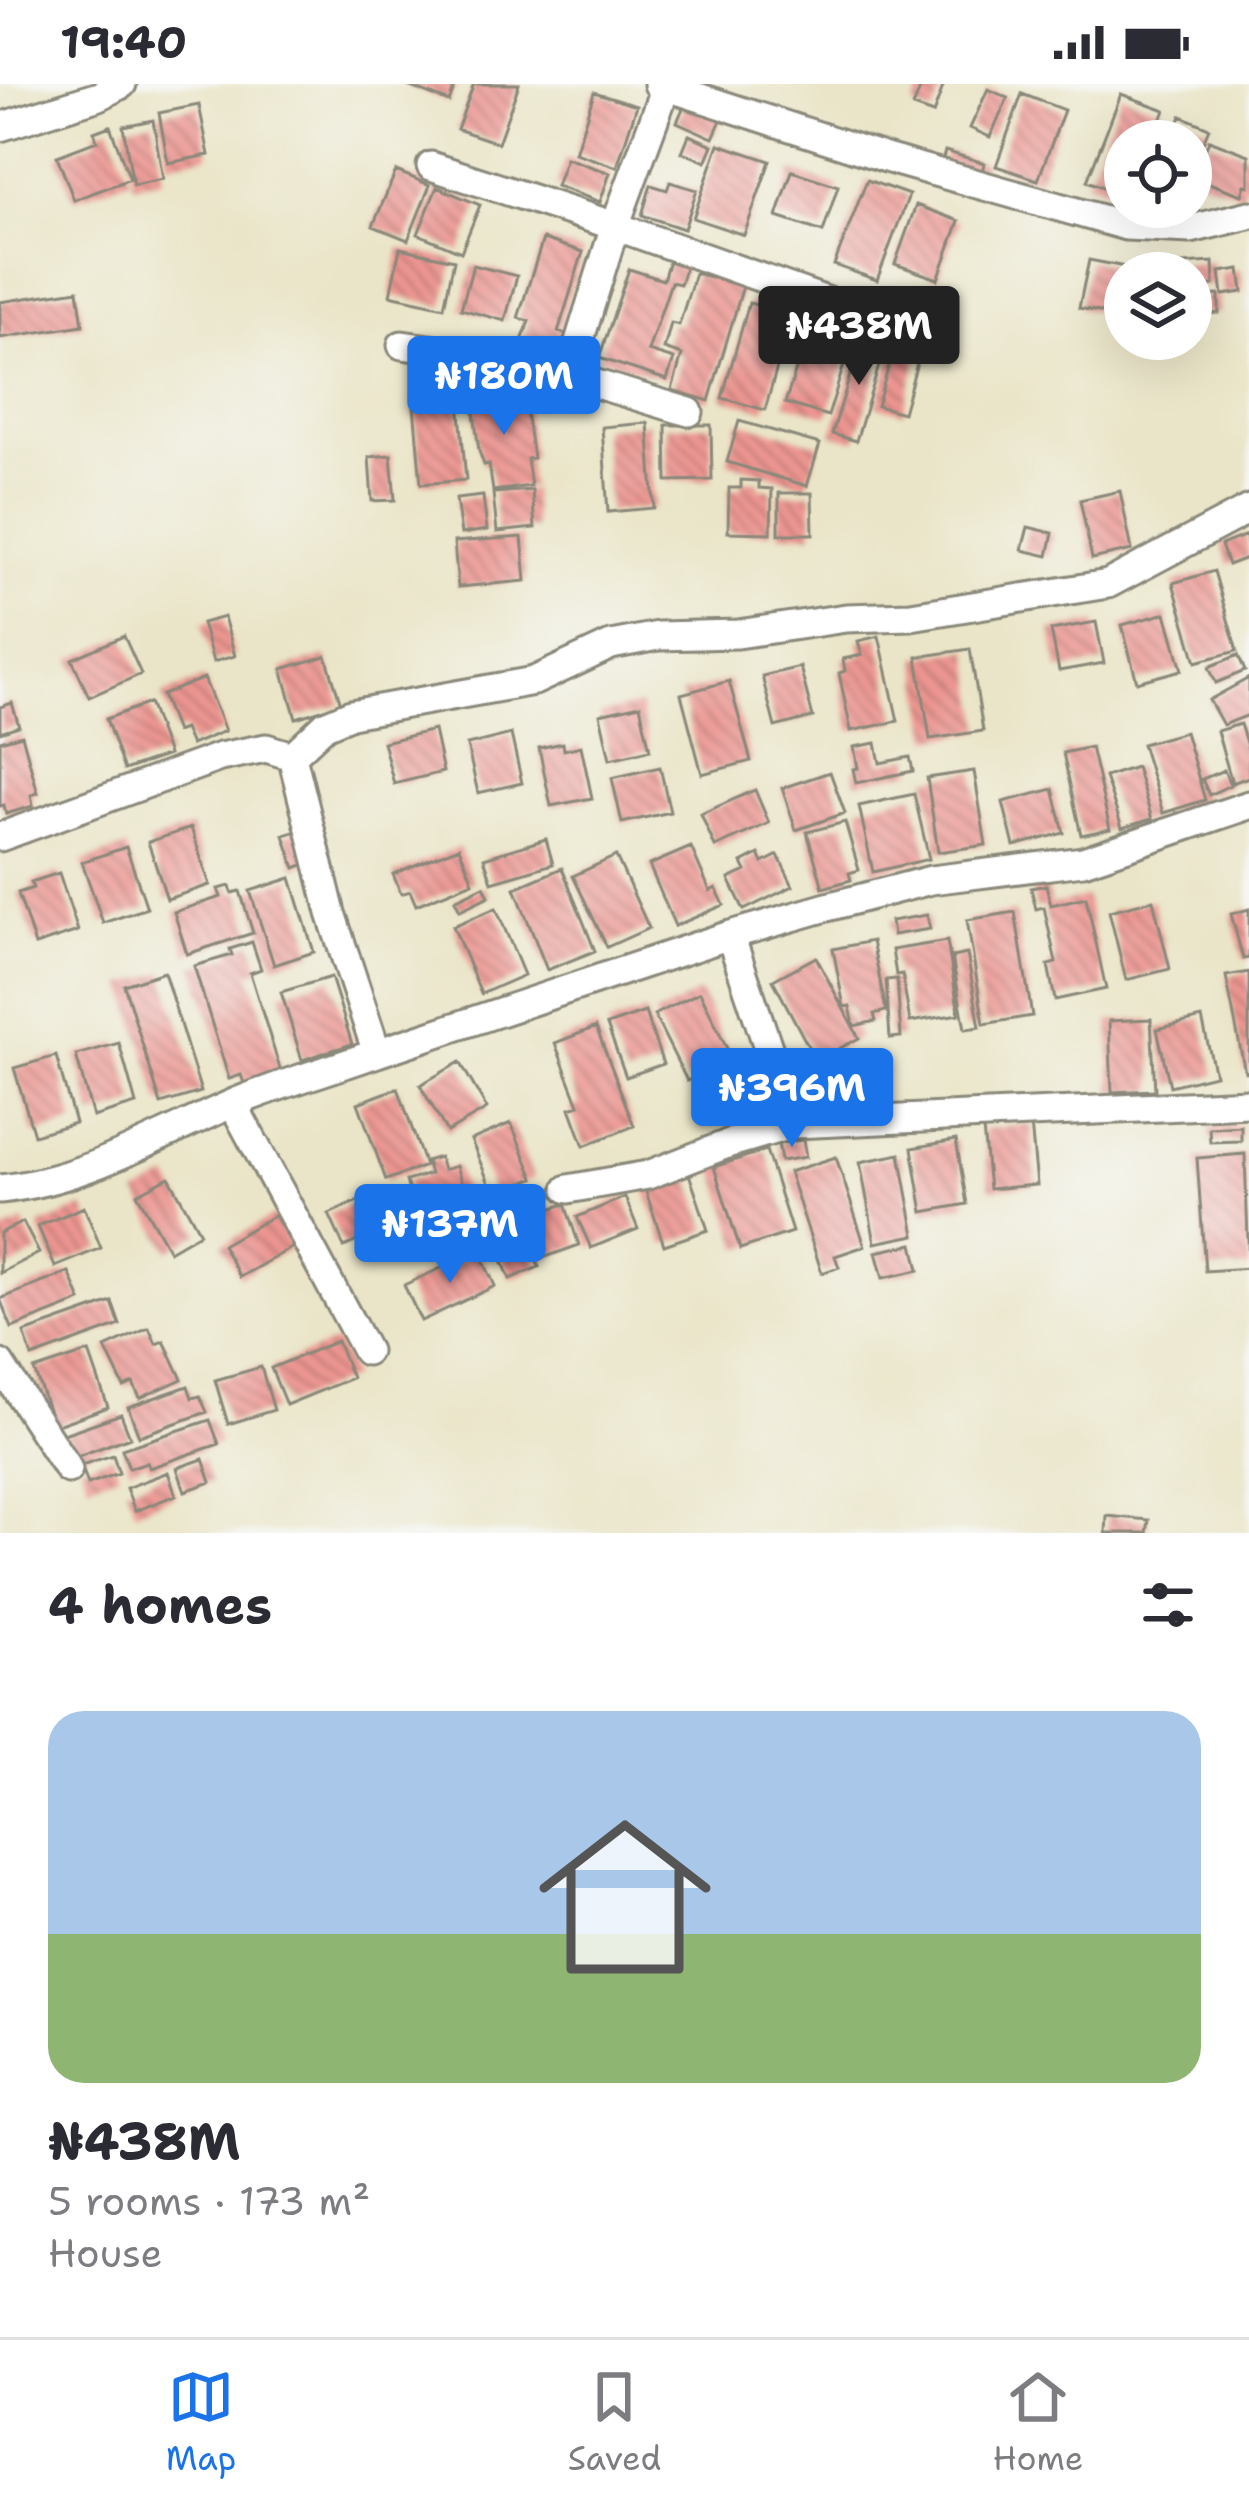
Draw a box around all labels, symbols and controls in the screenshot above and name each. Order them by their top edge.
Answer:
text: 19:40 [60,12,187,72]
map controls [1104,120,1212,360]
button: locate [1104,120,1212,228]
button: layers [1104,252,1212,360]
pin: ₦438M [775,286,943,388]
text: ₦438M [785,299,933,351]
pin: ₦180M [420,336,588,438]
text: ₦180M [434,349,574,401]
pin: ₦396M [708,1048,876,1150]
text: ₦396M [718,1061,866,1113]
pin: ₦137M [366,1184,534,1286]
text: ₦137M [381,1197,519,1249]
text: 4 homes [48,1571,272,1639]
icon: filters [1135,1572,1201,1638]
icon: home [517,1789,733,2005]
text: ₦438M [48,2107,240,2175]
text: 5 rooms · 173 m² [48,2175,370,2227]
text: House [48,2227,163,2279]
tab: Map [166,2364,236,2481]
tab: Saved [568,2364,661,2481]
tab: Home [993,2364,1083,2481]

